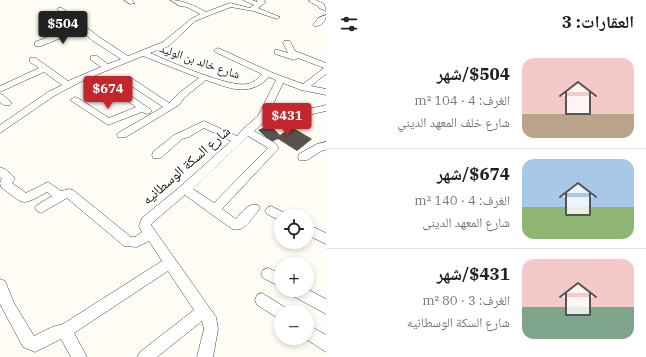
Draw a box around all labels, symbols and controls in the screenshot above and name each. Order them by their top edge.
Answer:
pin: $504 [39,11,87,45]
text: العقارات: 3 [562,11,634,33]
icon: filters [338,13,360,35]
text: $504 [47,15,79,32]
street label: شارع خالد بن الوليد [158,40,242,83]
text: $504/شهر [437,63,510,85]
icon: home [554,74,602,122]
pin: $674 [84,76,132,110]
text: $674 [92,80,124,97]
text: الغرف: 4 · 104 m² [414,92,510,109]
pin: $431 [263,103,311,137]
text: $431 [271,107,303,124]
text: شارع خلف المعهد الديني [397,114,510,131]
street label: شارع السكة الوسطانيه [138,122,234,209]
text: $674/شهر [437,163,510,185]
icon: home [554,175,602,223]
text: الغرف: 4 · 140 m² [414,192,510,209]
map controls [274,209,314,345]
button: locate [274,209,314,249]
text: شارع المعهد الدينى [422,214,510,231]
button: + [274,257,314,297]
text: $431/شهر [437,263,510,285]
icon: home [554,275,602,323]
text: الغرف: 3 · 80 m² [422,292,510,309]
button: − [274,305,314,345]
text: شارع السكة الوسطانيه [407,314,510,331]

